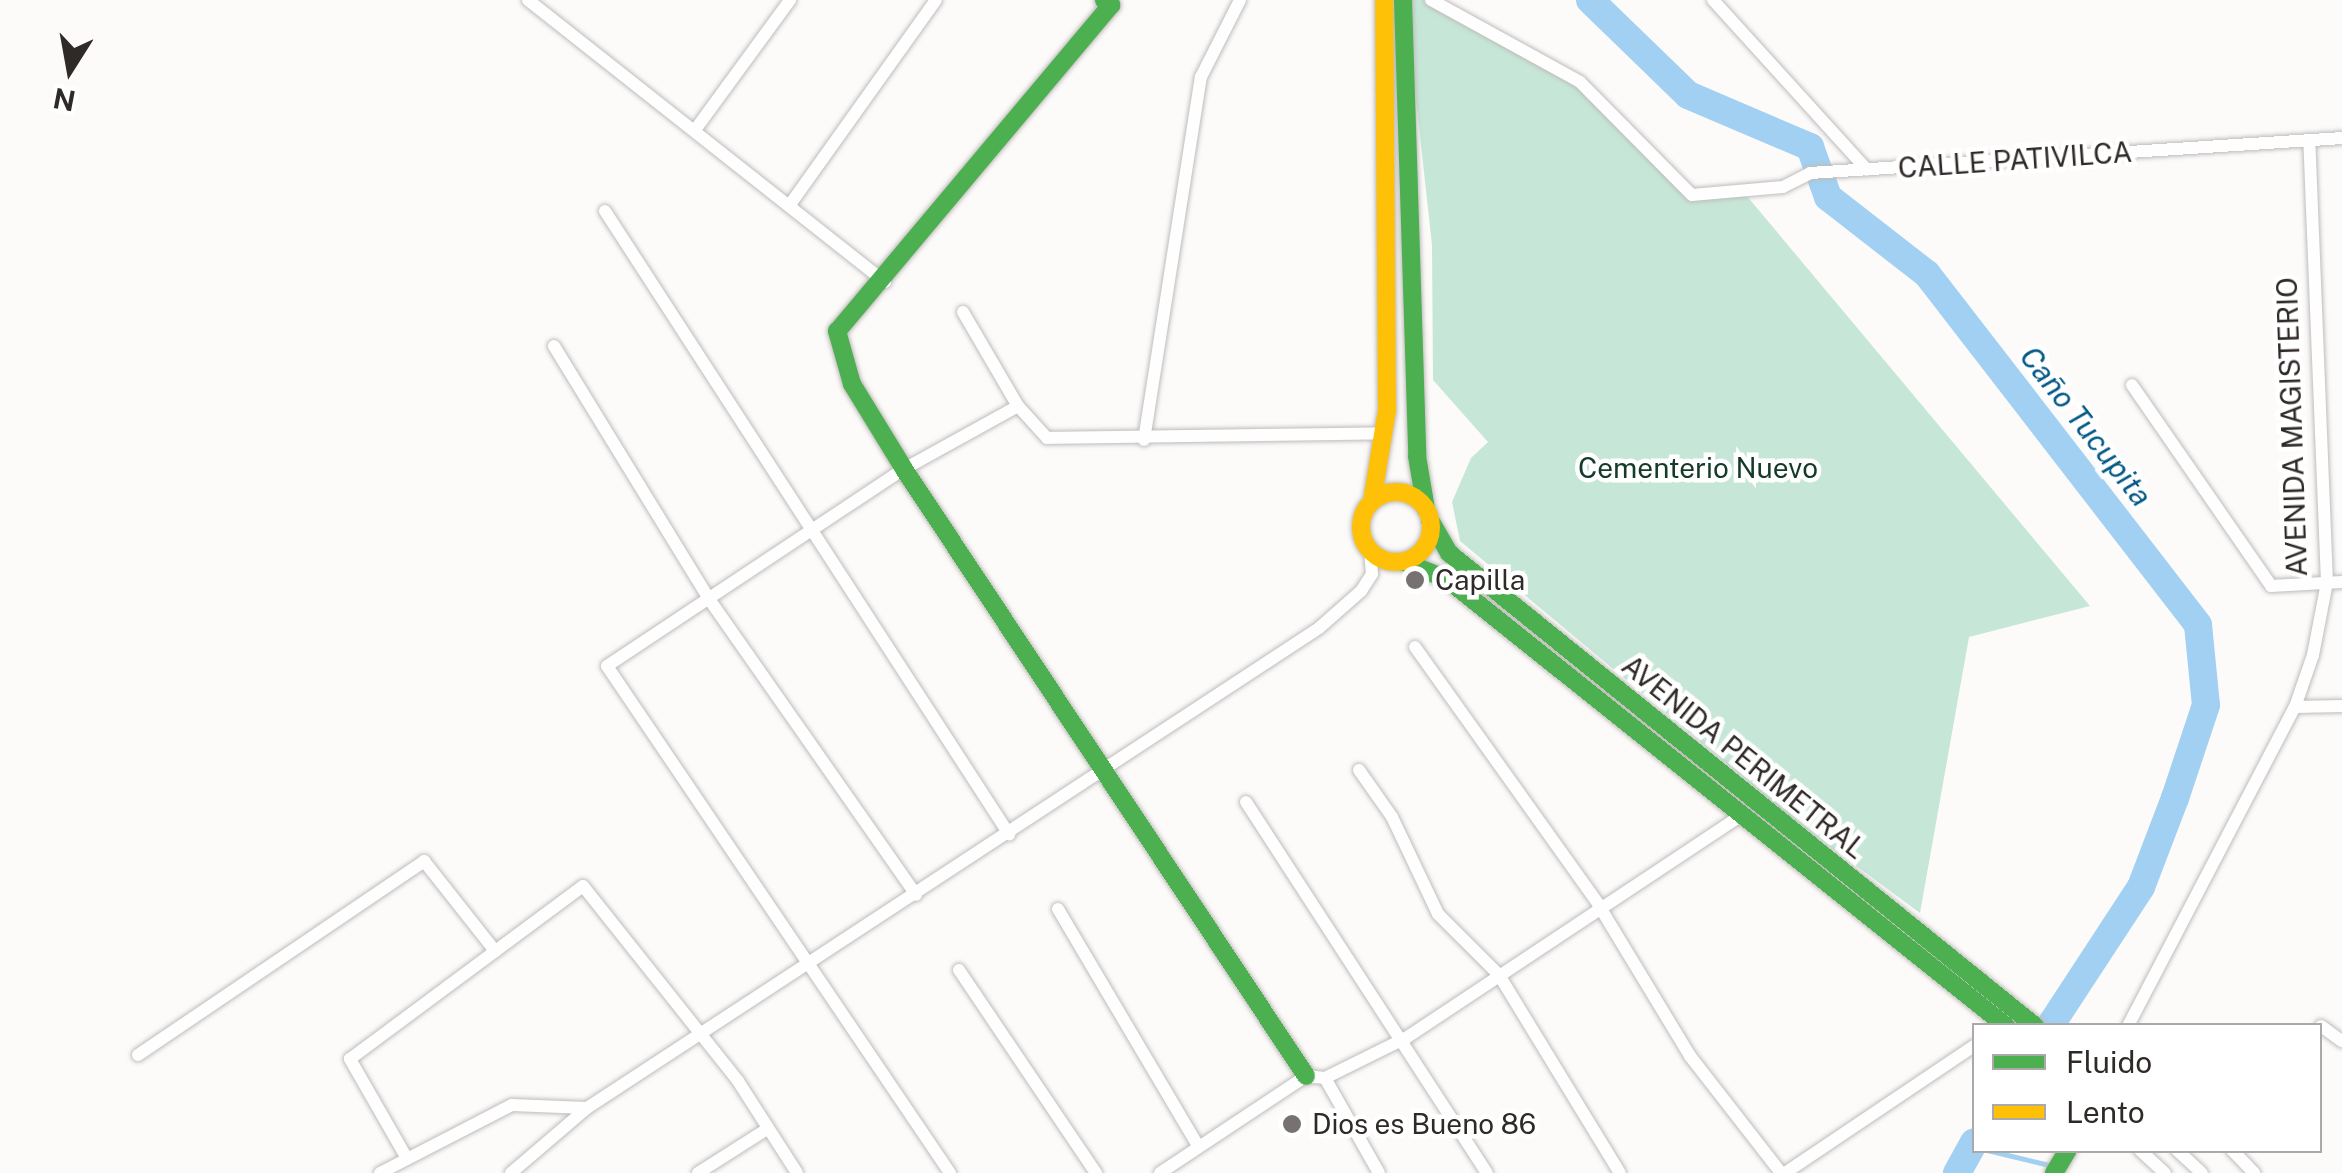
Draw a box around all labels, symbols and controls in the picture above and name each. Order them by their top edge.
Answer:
north arrow [20,20,120,120]
text: N [50,82,78,118]
street label: CALLE PATIVILCA [1897,135,2133,185]
street label: AVENIDA MAGISTERIO [2270,277,2314,577]
water label: Caño Tucupita [2012,339,2160,513]
park label: Cementerio Nuevo [1578,451,1818,485]
place label: Capilla [1435,563,1525,597]
marker: Capilla [1404,569,1426,591]
street label: AVENIDA PERIMETRAL [1615,648,1873,866]
legend [1972,1023,2322,1153]
text: Fluido [2066,1044,2152,1080]
text: Lento [2066,1094,2145,1130]
place label: Dios es Bueno 86 [1312,1107,1537,1141]
marker: Dios es Bueno 86 [1281,1113,1303,1135]

